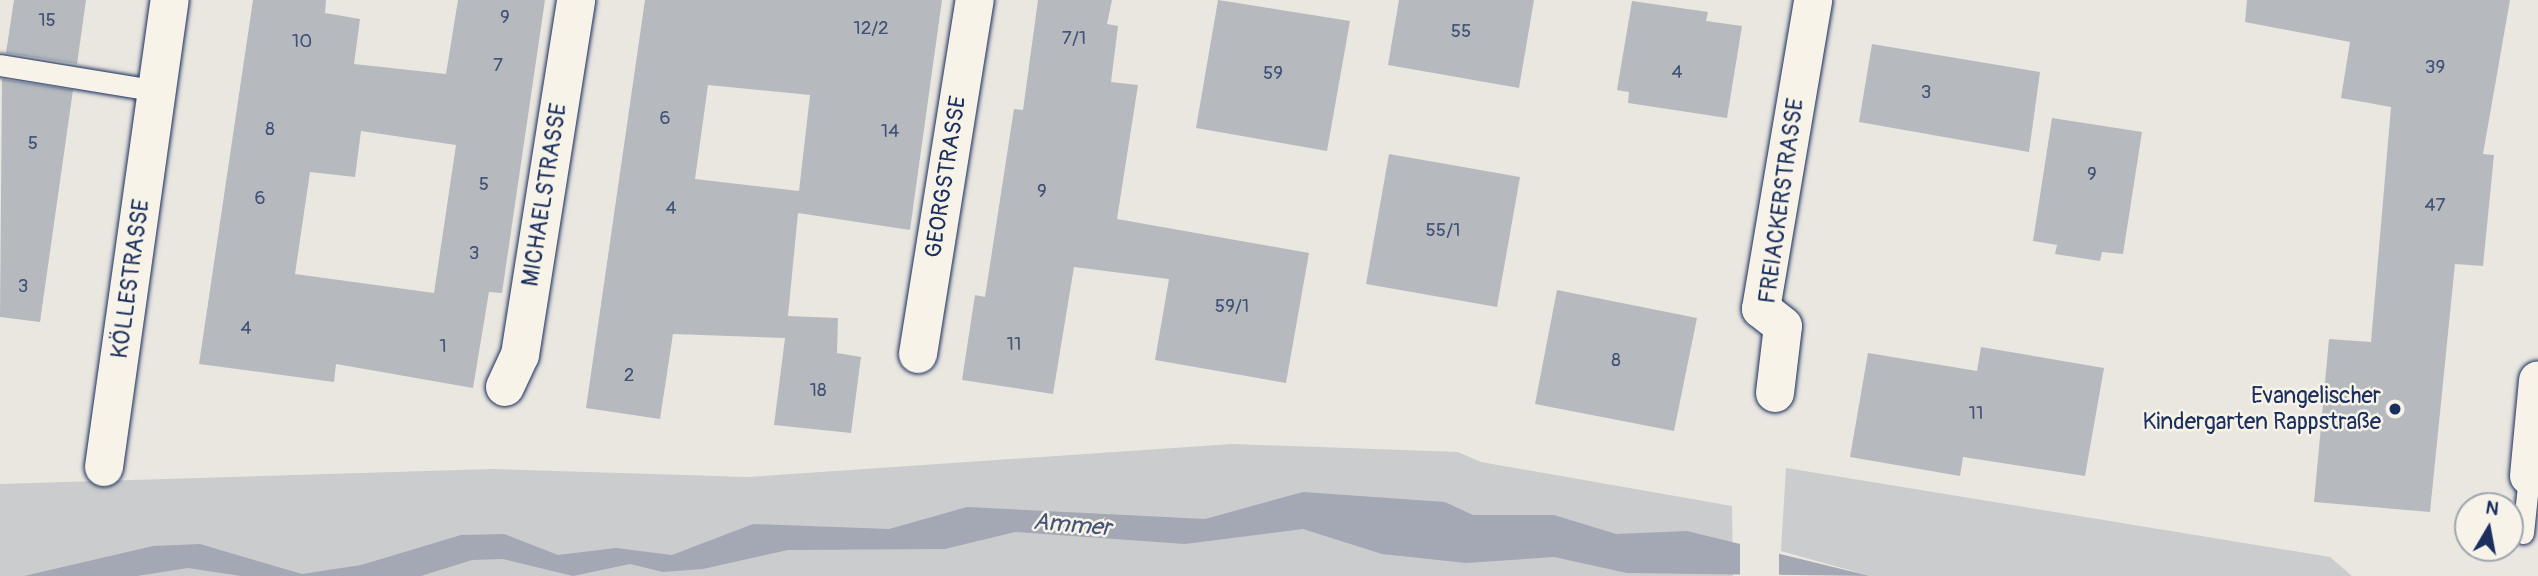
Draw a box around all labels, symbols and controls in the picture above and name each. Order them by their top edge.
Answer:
house number: 9 [500,7,510,29]
house number: 15 [38,10,56,32]
house number: 12/2 [853,18,889,40]
house number: 55 [1451,21,1471,43]
house number: 7/1 [1062,28,1086,50]
house number: 10 [292,31,312,53]
house number: 7 [493,55,503,77]
house number: 39 [2425,57,2445,79]
house number: 4 [1671,62,1683,84]
house number: 59 [1263,63,1283,85]
house number: 3 [1921,82,1931,104]
street label: GEORGSTRASSE [920,94,972,260]
street label: FREIACKERSTRASSE [1754,97,1810,305]
street label: MICHAELSTRASSE [517,102,573,288]
house number: 6 [659,108,671,130]
house number: 8 [265,119,275,141]
house number: 14 [881,121,899,143]
house number: 5 [28,133,38,155]
house number: 9 [2087,164,2097,186]
house number: 5 [479,174,489,196]
house number: 9 [1037,181,1047,203]
house number: 6 [254,188,266,210]
house number: 47 [2424,195,2446,217]
street label: KÖLLESTRASSE [106,198,156,360]
house number: 4 [665,198,677,220]
house number: 55/1 [1426,220,1460,242]
house number: 3 [469,243,479,265]
house number: 3 [18,276,28,298]
house number: 59/1 [1215,296,1249,318]
house number: 4 [240,318,252,340]
house number: 11 [1007,334,1021,356]
house number: 1 [439,336,447,358]
house number: 8 [1611,350,1621,372]
house number: 2 [624,365,634,387]
house number: 18 [809,380,827,402]
place label: Evangelischer Kindergarten Rappstraße [2143,382,2381,436]
marker: Evangelischer Kindergarten Rappstraße [2387,401,2403,417]
house number: 11 [1969,403,1983,425]
north arrow [2454,492,2524,562]
text: N [2484,495,2501,521]
water label: Ammer [1032,507,1112,543]

